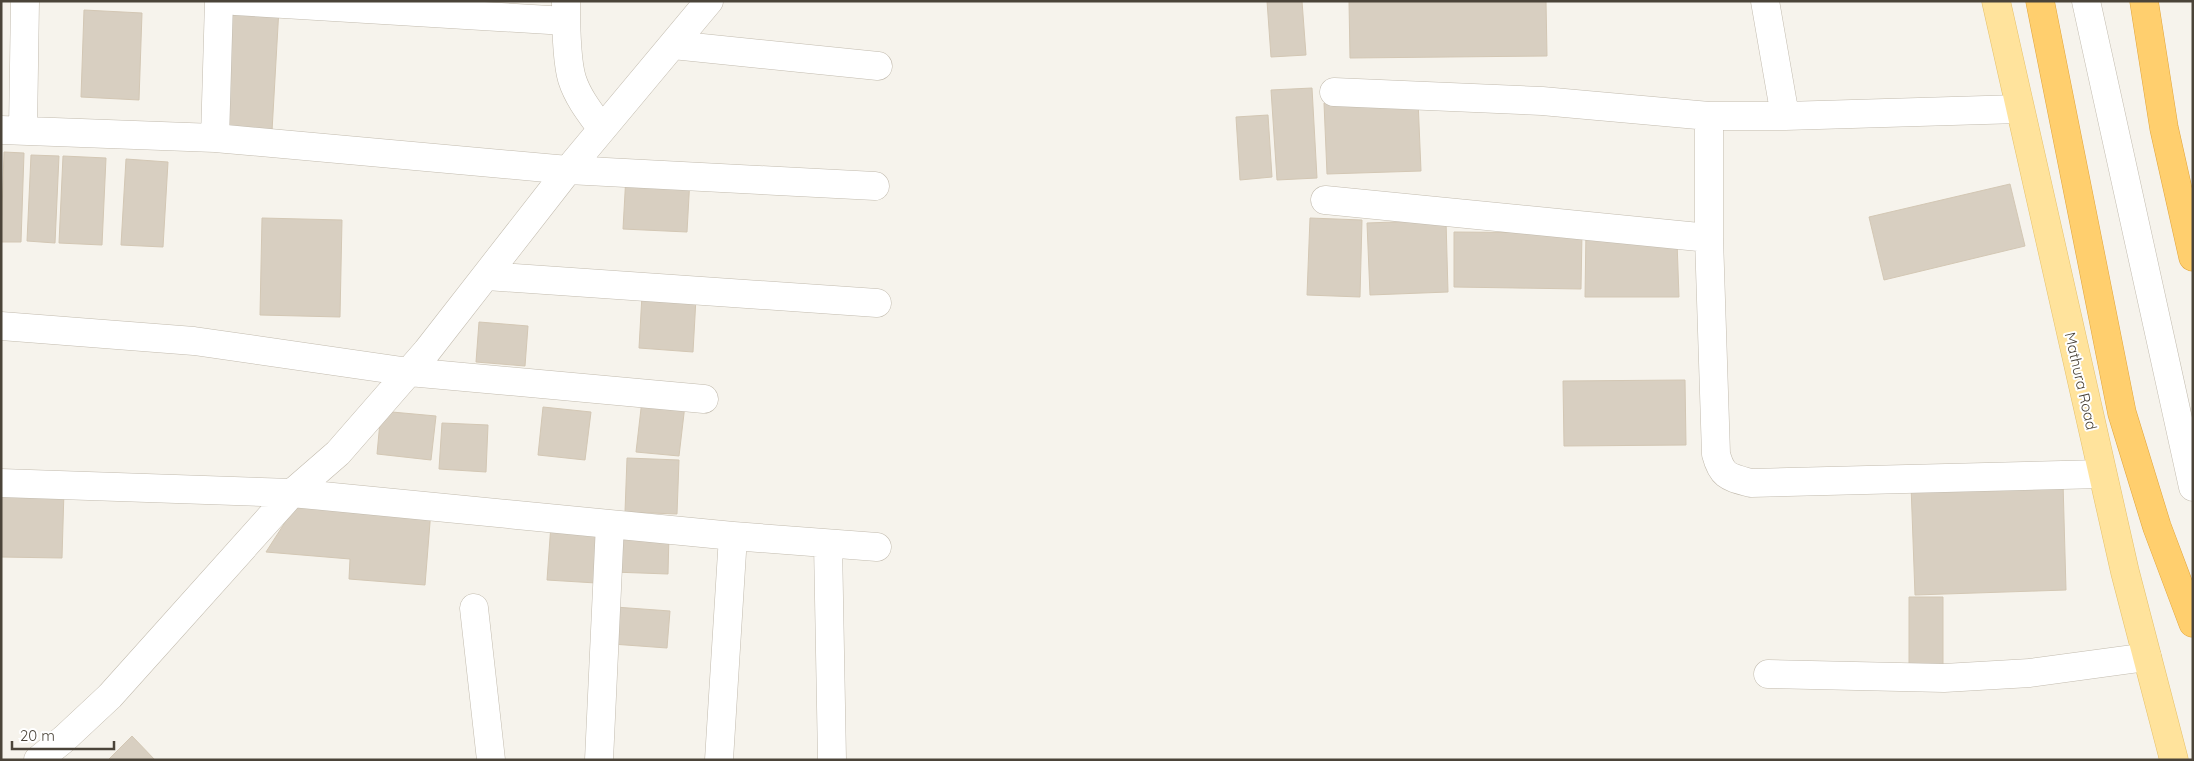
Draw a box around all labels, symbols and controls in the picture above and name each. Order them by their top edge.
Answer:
street label: Mathura Road [2061,330,2101,432]
scale bar [12,718,115,750]
text: 20 m [20,726,55,745]

